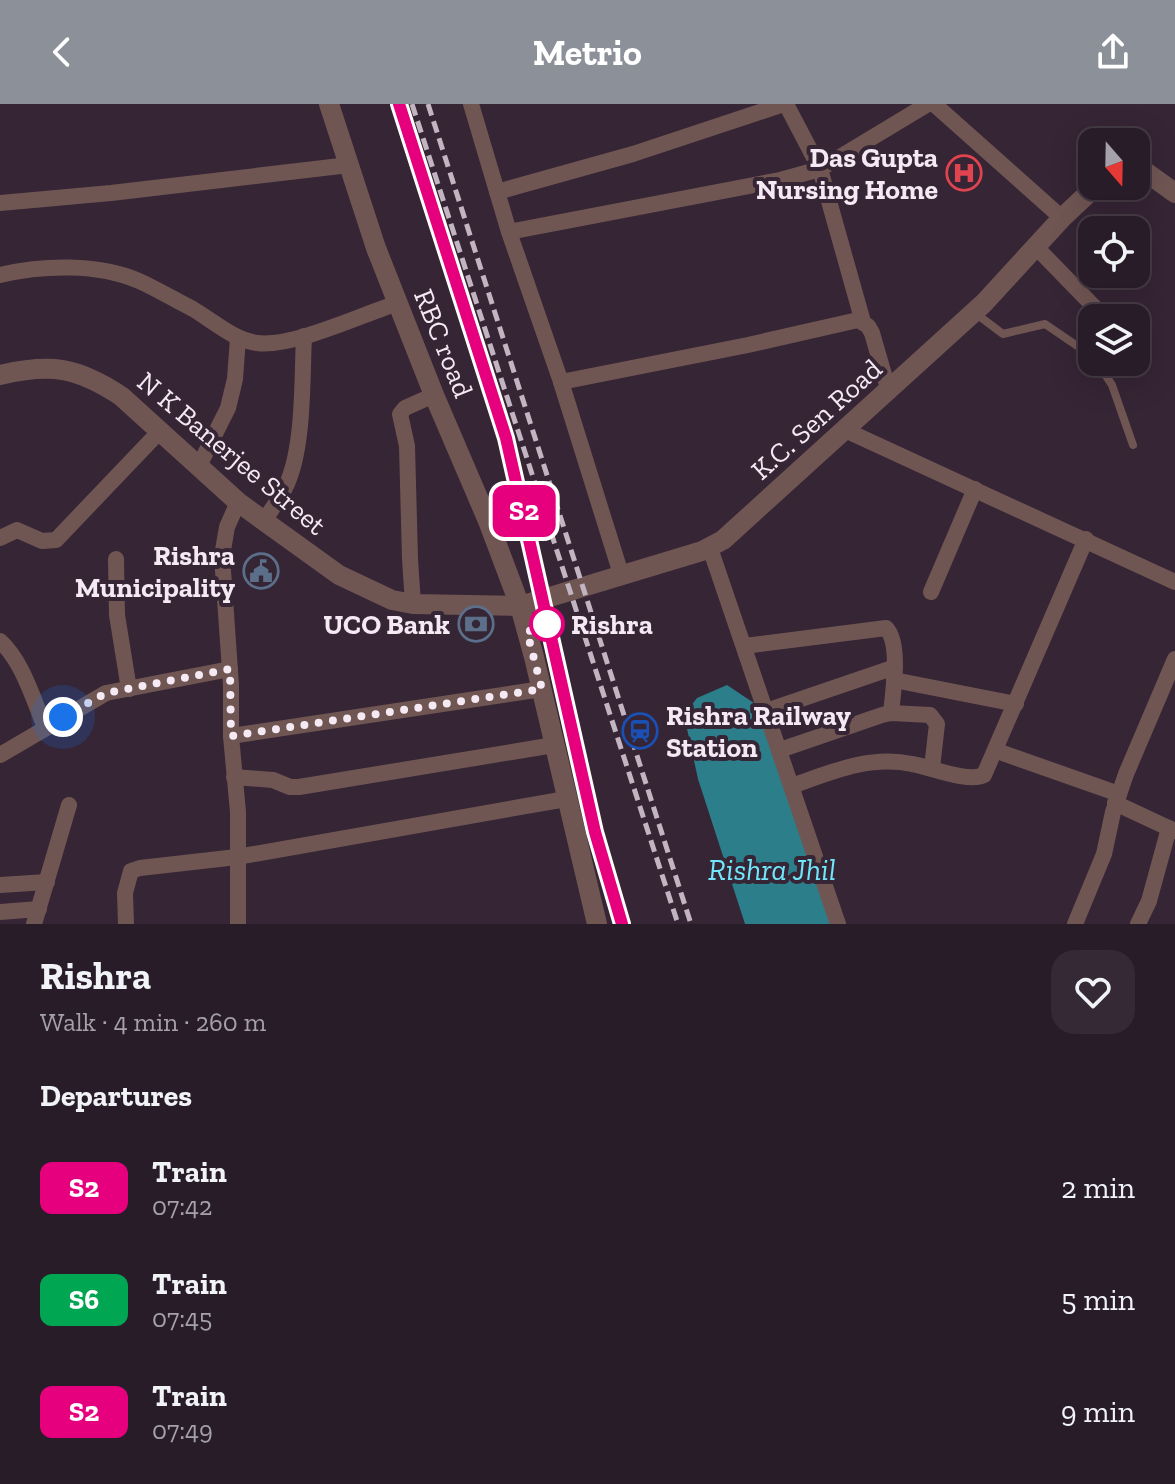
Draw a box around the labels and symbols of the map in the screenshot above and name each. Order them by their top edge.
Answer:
north arrow [1078,128,1150,200]
place label: Das Gupta Nursing Home [756,141,938,206]
hospital icon: Das Gupta Nursing Home [945,154,983,192]
street label: RBC road [407,284,480,402]
street label: K.C. Sen Road [744,352,888,487]
street label: N K Banerjee Street [131,365,333,542]
line badge: S2 [488,485,560,537]
place label: Rishra Municipality [75,539,235,604]
public building icon: Rishra Municipality [242,552,280,590]
bank icon: UCO Bank [457,605,495,643]
marker: Rishra [530,607,564,641]
place label: UCO Bank [323,608,451,641]
place label: Rishra [571,608,653,641]
your location [43,697,83,737]
place label: Rishra Railway Station [666,699,851,764]
station icon: Rishra Railway Station [621,712,659,750]
water label: Rishra Jhil [708,852,836,888]

